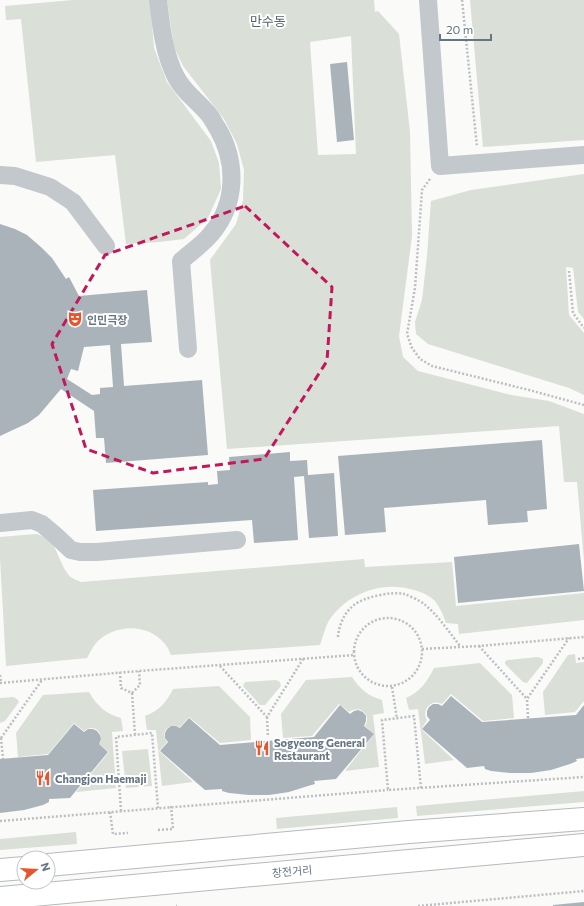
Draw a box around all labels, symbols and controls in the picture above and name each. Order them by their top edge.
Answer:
district label: 만수동 [250,13,286,29]
scale bar [440,16,491,42]
text: 20 m [446,22,473,36]
theatre icon: 인민극장 [66,310,84,328]
place label: 인민극장 [87,313,127,326]
place label: Sogyeong General Restaurant [274,736,365,762]
restaurant icon: Sogyeong General Restaurant [253,739,271,757]
restaurant icon: Changjon Haemaji [34,769,52,787]
place label: Changjon Haemaji [55,772,147,785]
north arrow [16,850,56,890]
text: N [39,861,53,873]
street label: 창전거리 [271,863,313,879]

